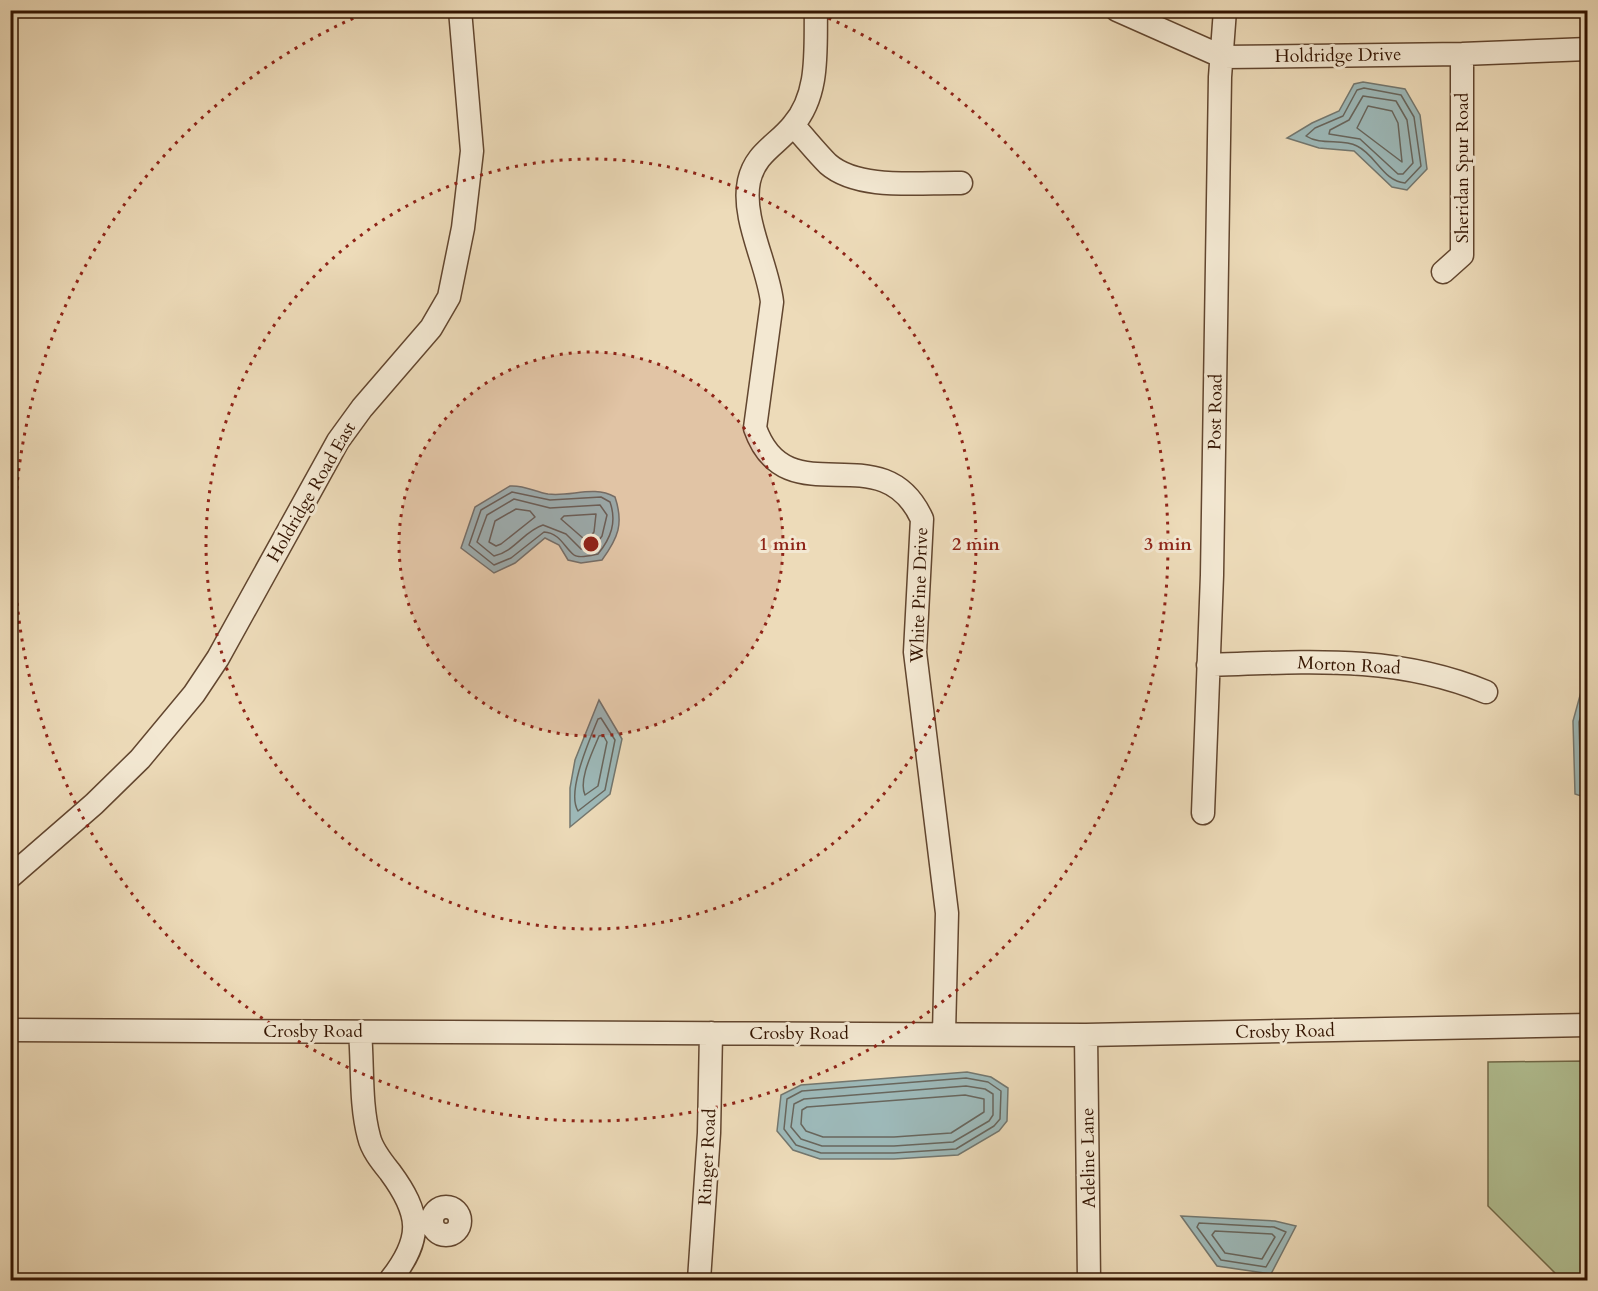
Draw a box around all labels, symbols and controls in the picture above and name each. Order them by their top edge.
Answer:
street label: Holdridge Drive [1274,42,1402,69]
street label: Sheridan Spur Road [1450,92,1475,243]
street label: Post Road [1202,373,1229,450]
street label: Holdridge Road East [261,417,362,567]
street label: White Pine Drive [905,527,934,664]
text: 1 min [759,532,807,557]
text: 2 min [952,532,1000,557]
text: 3 min [1144,532,1192,557]
centre of rings [581,534,601,554]
street label: Morton Road [1297,650,1402,681]
street label: Crosby Road [1235,1018,1335,1045]
street label: Crosby Road [263,1019,363,1044]
street label: Crosby Road [749,1021,849,1046]
street label: Ringer Road [692,1108,723,1206]
street label: Adeline Lane [1075,1108,1102,1208]

